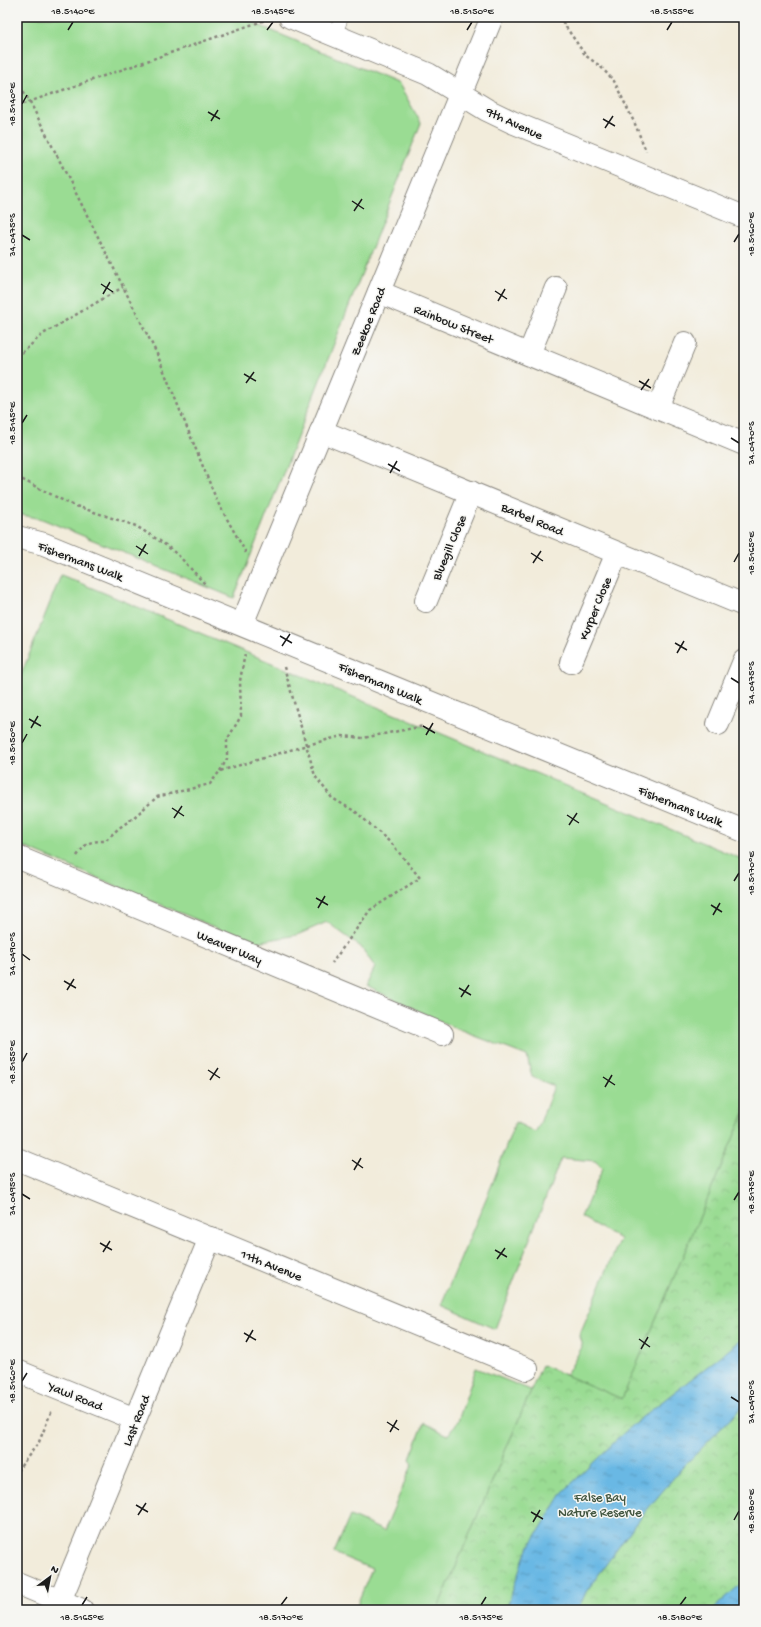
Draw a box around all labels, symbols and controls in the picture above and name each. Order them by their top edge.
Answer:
text: 18.5140°E [50,6,95,18]
text: 18.5145°E [251,6,295,18]
text: 18.5150°E [449,6,495,18]
text: 18.5155°E [649,6,694,18]
text: 18.5140°E [7,82,19,127]
street label: 9th Avenue [482,104,545,144]
text: 18.5160°E [746,212,758,257]
text: 34.0475°S [7,213,19,258]
street label: Zeekoe Road [349,284,390,358]
street label: Rainbow Street [411,303,497,349]
text: 18.5145°E [7,401,19,445]
text: 34.0470°S [746,421,758,466]
street label: Barbel Road [498,500,567,541]
street label: Bluegill Close [429,513,471,584]
text: 18.5165°E [746,531,758,576]
street label: Fishermans Walk [34,539,126,586]
street label: Kurper Close [577,575,616,643]
street label: Fishermans Walk [335,659,425,709]
text: 34.0475°S [746,661,758,706]
text: 18.5150°E [7,720,19,766]
street label: Fishermans Walk [635,783,726,832]
text: 18.5170°E [746,850,758,896]
street label: Weaver Way [194,928,265,969]
text: 34.0490°S [7,932,19,977]
text: 18.5155°E [7,1040,19,1085]
text: 18.5175°E [746,1170,758,1215]
text: 34.0495°S [7,1172,19,1216]
street label: 11th Avenue [237,1247,304,1286]
text: 18.5160°E [7,1359,19,1404]
street label: Yawl Road [45,1379,106,1416]
text: 34.0490°S [746,1380,758,1425]
street label: Last Road [120,1392,155,1449]
text: 18.5180°E [746,1488,758,1534]
park label: False Bay Nature Reserve [558,1491,642,1521]
north arrow [30,1557,70,1597]
text: N [48,1563,60,1577]
text: 18.5165°E [59,1612,104,1624]
text: 18.5170°E [258,1612,304,1624]
text: 18.5175°E [458,1612,503,1624]
text: 18.5180°E [657,1612,703,1624]

